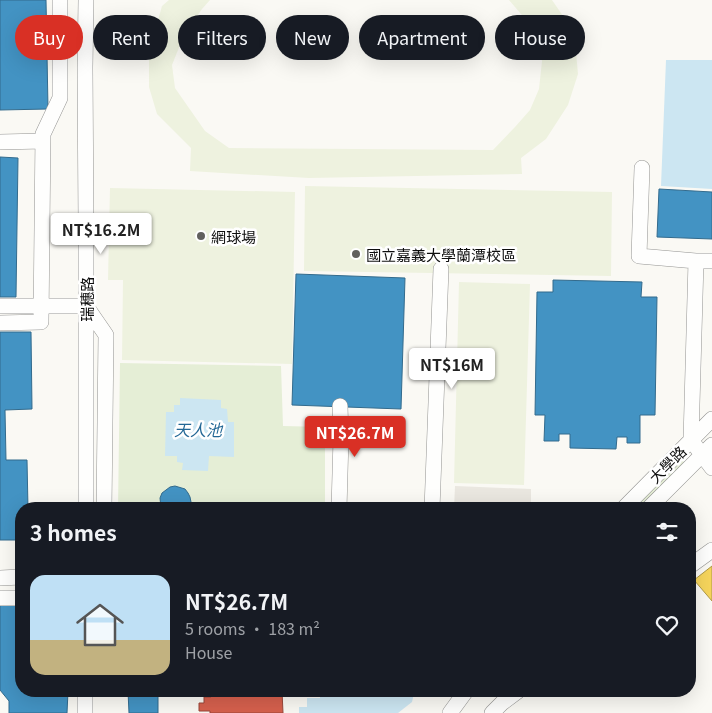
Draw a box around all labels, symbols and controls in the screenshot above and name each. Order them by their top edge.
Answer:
chip: Buy [15,15,83,60]
chip: Rent [93,15,168,60]
chip: Filters [178,15,266,60]
chip: New [276,15,349,60]
chip: Apartment [359,15,485,60]
chip: House [495,15,585,60]
pin: NT$16.2M [49,212,153,255]
text: NT$16.2M [62,217,140,241]
place label: 網球場 [211,226,256,247]
marker: 網球場 [195,230,207,242]
place label: 國立嘉義大學蘭潭校區 [366,244,516,265]
marker: 國立嘉義大學蘭潭校區 [350,248,362,260]
street label: 瑞穗路 [76,276,97,322]
pin: NT$16M [411,348,493,390]
text: NT$16M [420,352,484,376]
pin: NT$26.7M [303,416,407,458]
water label: 天人池 [174,417,224,441]
text: NT$26.7M [316,420,394,444]
street label: 大學路 [644,441,690,487]
text: 3 homes [30,517,117,547]
icon: filters [653,518,681,546]
text: NT$26.7M [185,586,288,616]
icon: home [70,595,130,655]
icon: heart [653,611,681,639]
text: 5 rooms · 183 m² [185,616,320,640]
text: House [185,640,232,664]

